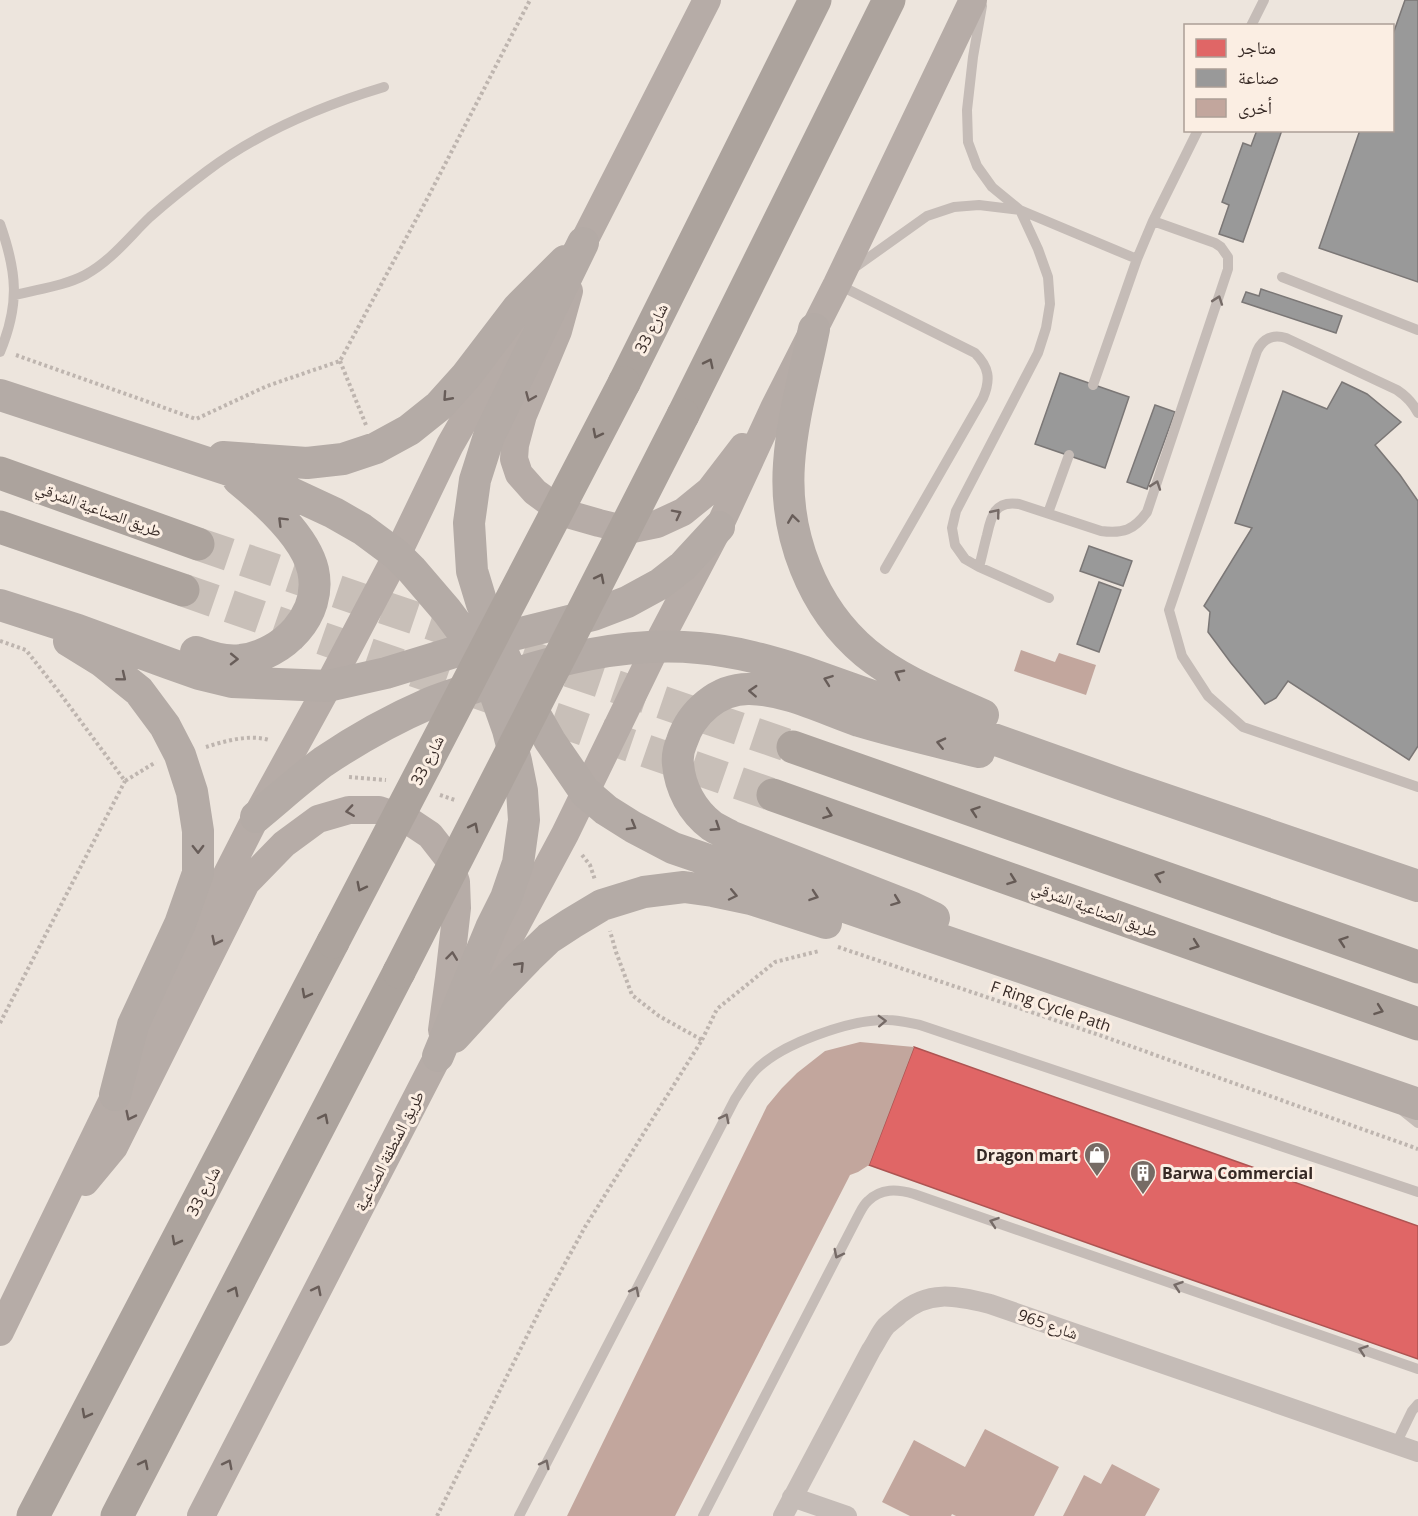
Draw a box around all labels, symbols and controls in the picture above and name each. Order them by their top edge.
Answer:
legend [1184,24,1394,132]
text: متاجر [1237,35,1276,59]
text: صناعة [1238,65,1279,89]
text: أخرى [1238,95,1272,119]
one-way arrow [1210,296,1223,306]
street label: شارع 33 [629,299,673,357]
one-way arrow [702,358,714,369]
one-way arrow [443,390,454,401]
one-way arrow [525,391,537,402]
one-way arrow [593,428,604,439]
street label: طريق الصناعية الشرقي [32,476,165,544]
one-way arrow [1148,480,1161,491]
one-way arrow [989,508,1000,519]
one-way arrow [671,510,682,522]
one-way arrow [787,515,799,524]
one-way arrow [279,517,290,528]
one-way arrow [593,574,605,585]
one-way arrow [230,653,239,665]
one-way arrow [115,670,126,681]
one-way arrow [894,670,905,681]
one-way arrow [823,674,834,687]
one-way arrow [749,684,758,697]
street label: شارع 33 [405,731,449,789]
one-way arrow [936,737,946,750]
one-way arrow [345,805,354,817]
one-way arrow [970,806,981,819]
one-way arrow [822,807,833,820]
one-way arrow [626,819,636,830]
one-way arrow [709,819,720,830]
one-way arrow [466,822,478,833]
one-way arrow [192,845,204,854]
one-way arrow [1154,871,1165,884]
one-way arrow [1006,872,1017,885]
street label: طريق الصناعية الشرقي [1028,876,1161,944]
one-way arrow [357,881,369,892]
one-way arrow [728,888,738,901]
one-way arrow [808,889,819,901]
one-way arrow [890,893,900,906]
one-way arrow [212,935,224,946]
one-way arrow [1338,935,1349,948]
one-way arrow [1189,938,1200,950]
one-way arrow [446,952,458,961]
one-way arrow [512,963,523,974]
street label: F Ring Cycle Path [988,975,1114,1037]
one-way arrow [301,988,313,999]
one-way arrow [1373,1003,1384,1016]
one-way arrow [878,1014,887,1027]
street label: طريق المنطقة الصناعية [349,1087,429,1215]
one-way arrow [125,1110,137,1121]
one-way arrow [718,1113,729,1124]
one-way arrow [317,1114,328,1124]
shop icon: Dragon mart [1082,1140,1112,1178]
place label: Dragon mart [976,1144,1078,1166]
building icon: Barwa Commercial [1128,1158,1158,1196]
street label: شارع 33 [181,1162,225,1220]
place label: Barwa Commercial [1162,1162,1313,1184]
one-way arrow [989,1216,1000,1229]
one-way arrow [172,1235,183,1245]
one-way arrow [834,1247,846,1258]
one-way arrow [1174,1280,1184,1293]
one-way arrow [310,1286,321,1297]
one-way arrow [227,1287,238,1297]
one-way arrow [628,1287,639,1297]
street label: شارع 965 [1015,1304,1081,1344]
one-way arrow [1358,1344,1369,1357]
one-way arrow [82,1408,93,1418]
one-way arrow [538,1459,550,1470]
one-way arrow [137,1460,148,1470]
one-way arrow [221,1460,232,1470]

